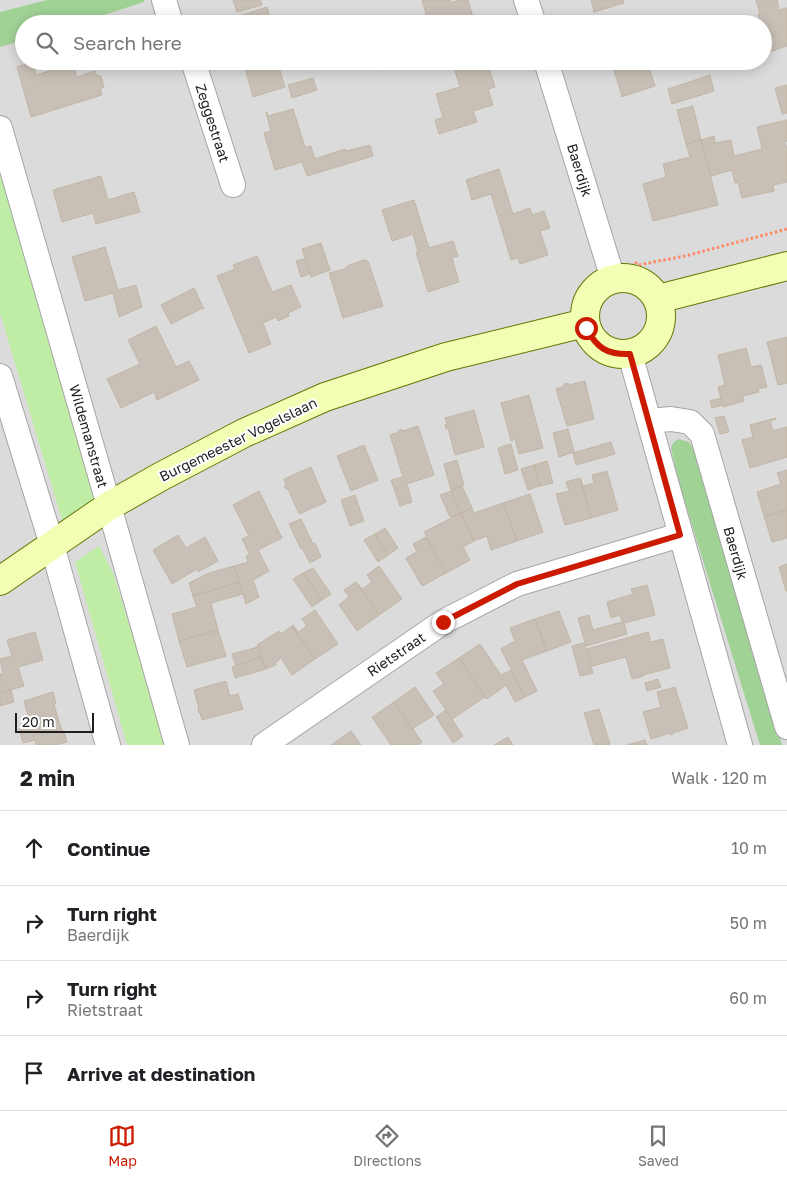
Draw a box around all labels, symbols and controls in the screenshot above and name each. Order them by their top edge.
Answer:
search box [15,15,772,70]
icon: search [33,29,61,57]
text: Search here [73,31,182,54]
street label: Zeggestraat [192,82,234,164]
street label: Baerdijk [564,141,596,199]
route start [575,317,598,340]
street label: Wildemanstraat [66,382,112,490]
street label: Burgemeester Vogelslaan [156,393,320,485]
street label: Baerdijk [720,524,752,582]
route end [432,611,455,634]
street label: Rietstraat [364,628,428,680]
scale bar [15,710,94,733]
text: 20 m [22,713,55,730]
text: 2 min [20,765,75,791]
text: Walk · 120 m [671,768,767,788]
icon: ahead [20,834,48,862]
text: Continue [67,837,150,860]
text: 10 m [731,838,767,858]
text: Turn right [67,902,157,925]
icon: right [20,909,48,937]
text: 50 m [730,913,767,933]
text: Baerdijk [67,925,130,945]
text: Turn right [67,977,157,1000]
icon: right [20,984,48,1012]
text: 60 m [729,988,767,1008]
text: Rietstraat [67,1000,143,1020]
icon: arrive [20,1059,48,1087]
text: Arrive at destination [67,1062,255,1085]
tab: Map [108,1122,137,1169]
tab: Directions [353,1122,422,1169]
tab: Saved [638,1122,679,1169]

